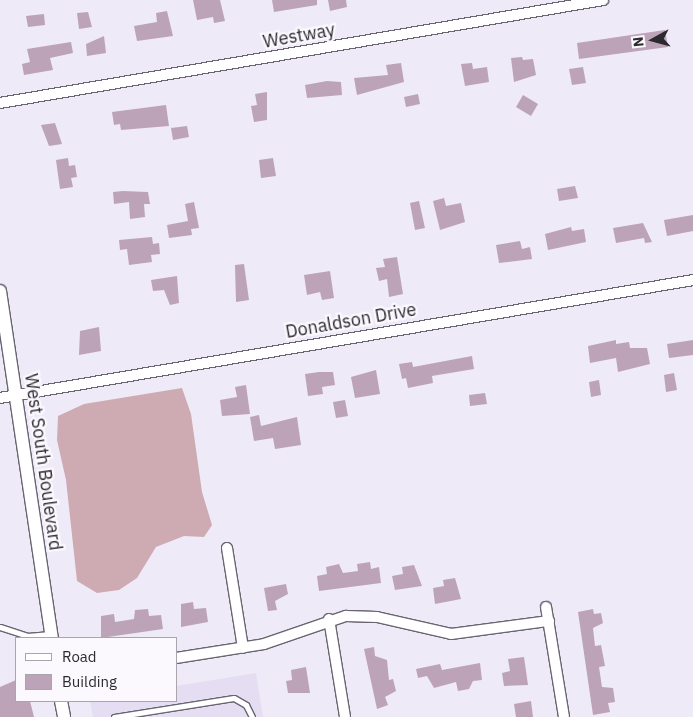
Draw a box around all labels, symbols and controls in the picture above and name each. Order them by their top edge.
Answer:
north arrow [628,15,678,65]
street label: Westway [261,19,337,53]
text: N [629,36,648,48]
street label: Donaldson Drive [284,299,418,343]
street label: West South Boulevard [20,372,66,552]
legend [15,637,178,702]
text: Road [62,647,97,666]
text: Building [62,672,117,691]

